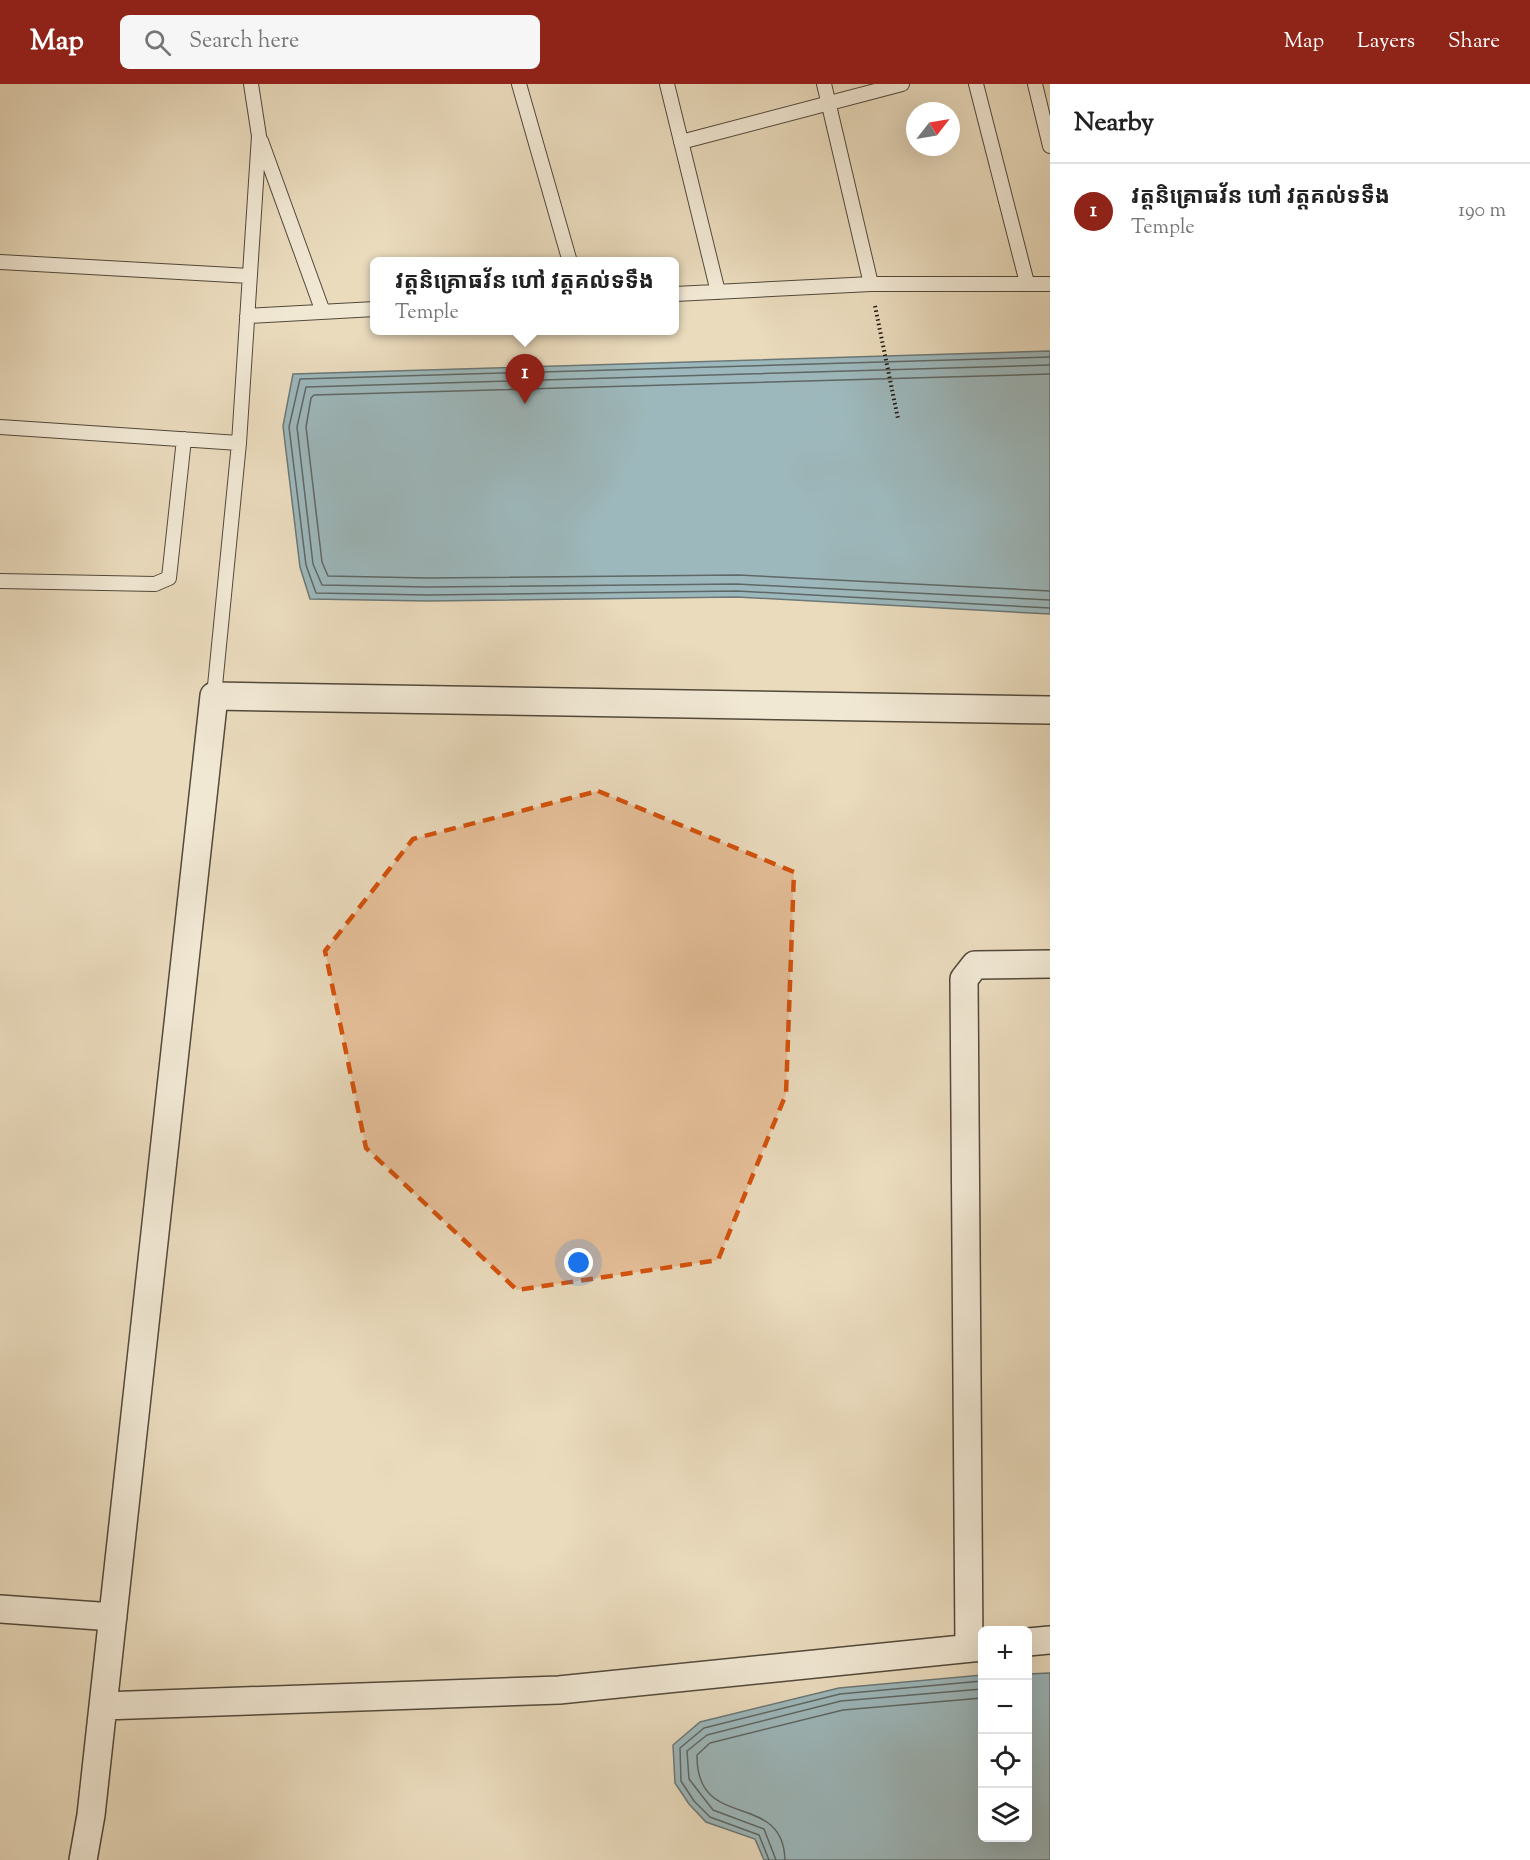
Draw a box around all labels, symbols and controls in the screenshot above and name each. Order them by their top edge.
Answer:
search box [120,15,540,69]
text: Map [30,22,84,62]
icon: search [141,26,174,59]
text: Search here [189,26,299,58]
text: Map [1284,27,1324,57]
text: Layers [1357,27,1415,57]
text: Share [1448,27,1500,57]
north arrow [906,102,960,156]
text: Nearby [1074,105,1154,142]
text: វត្តនិគ្រោធវ័ន ហៅ វត្តគល់ទទឹង [1131,182,1390,214]
text: 1 [1090,197,1097,226]
text: 190 m [1458,197,1506,226]
text: Temple [1131,214,1195,243]
popup [370,257,679,335]
text: វត្តនិគ្រោធវ័ន ហៅ វត្តគល់ទទឹង [395,267,654,299]
text: Temple [395,299,459,328]
pin: 1 [506,354,544,404]
your location [564,1248,593,1277]
map controls [978,1626,1032,1842]
button: + [978,1626,1032,1680]
button: − [978,1680,1032,1734]
button: locate [978,1734,1032,1788]
button: layers [978,1788,1032,1842]

